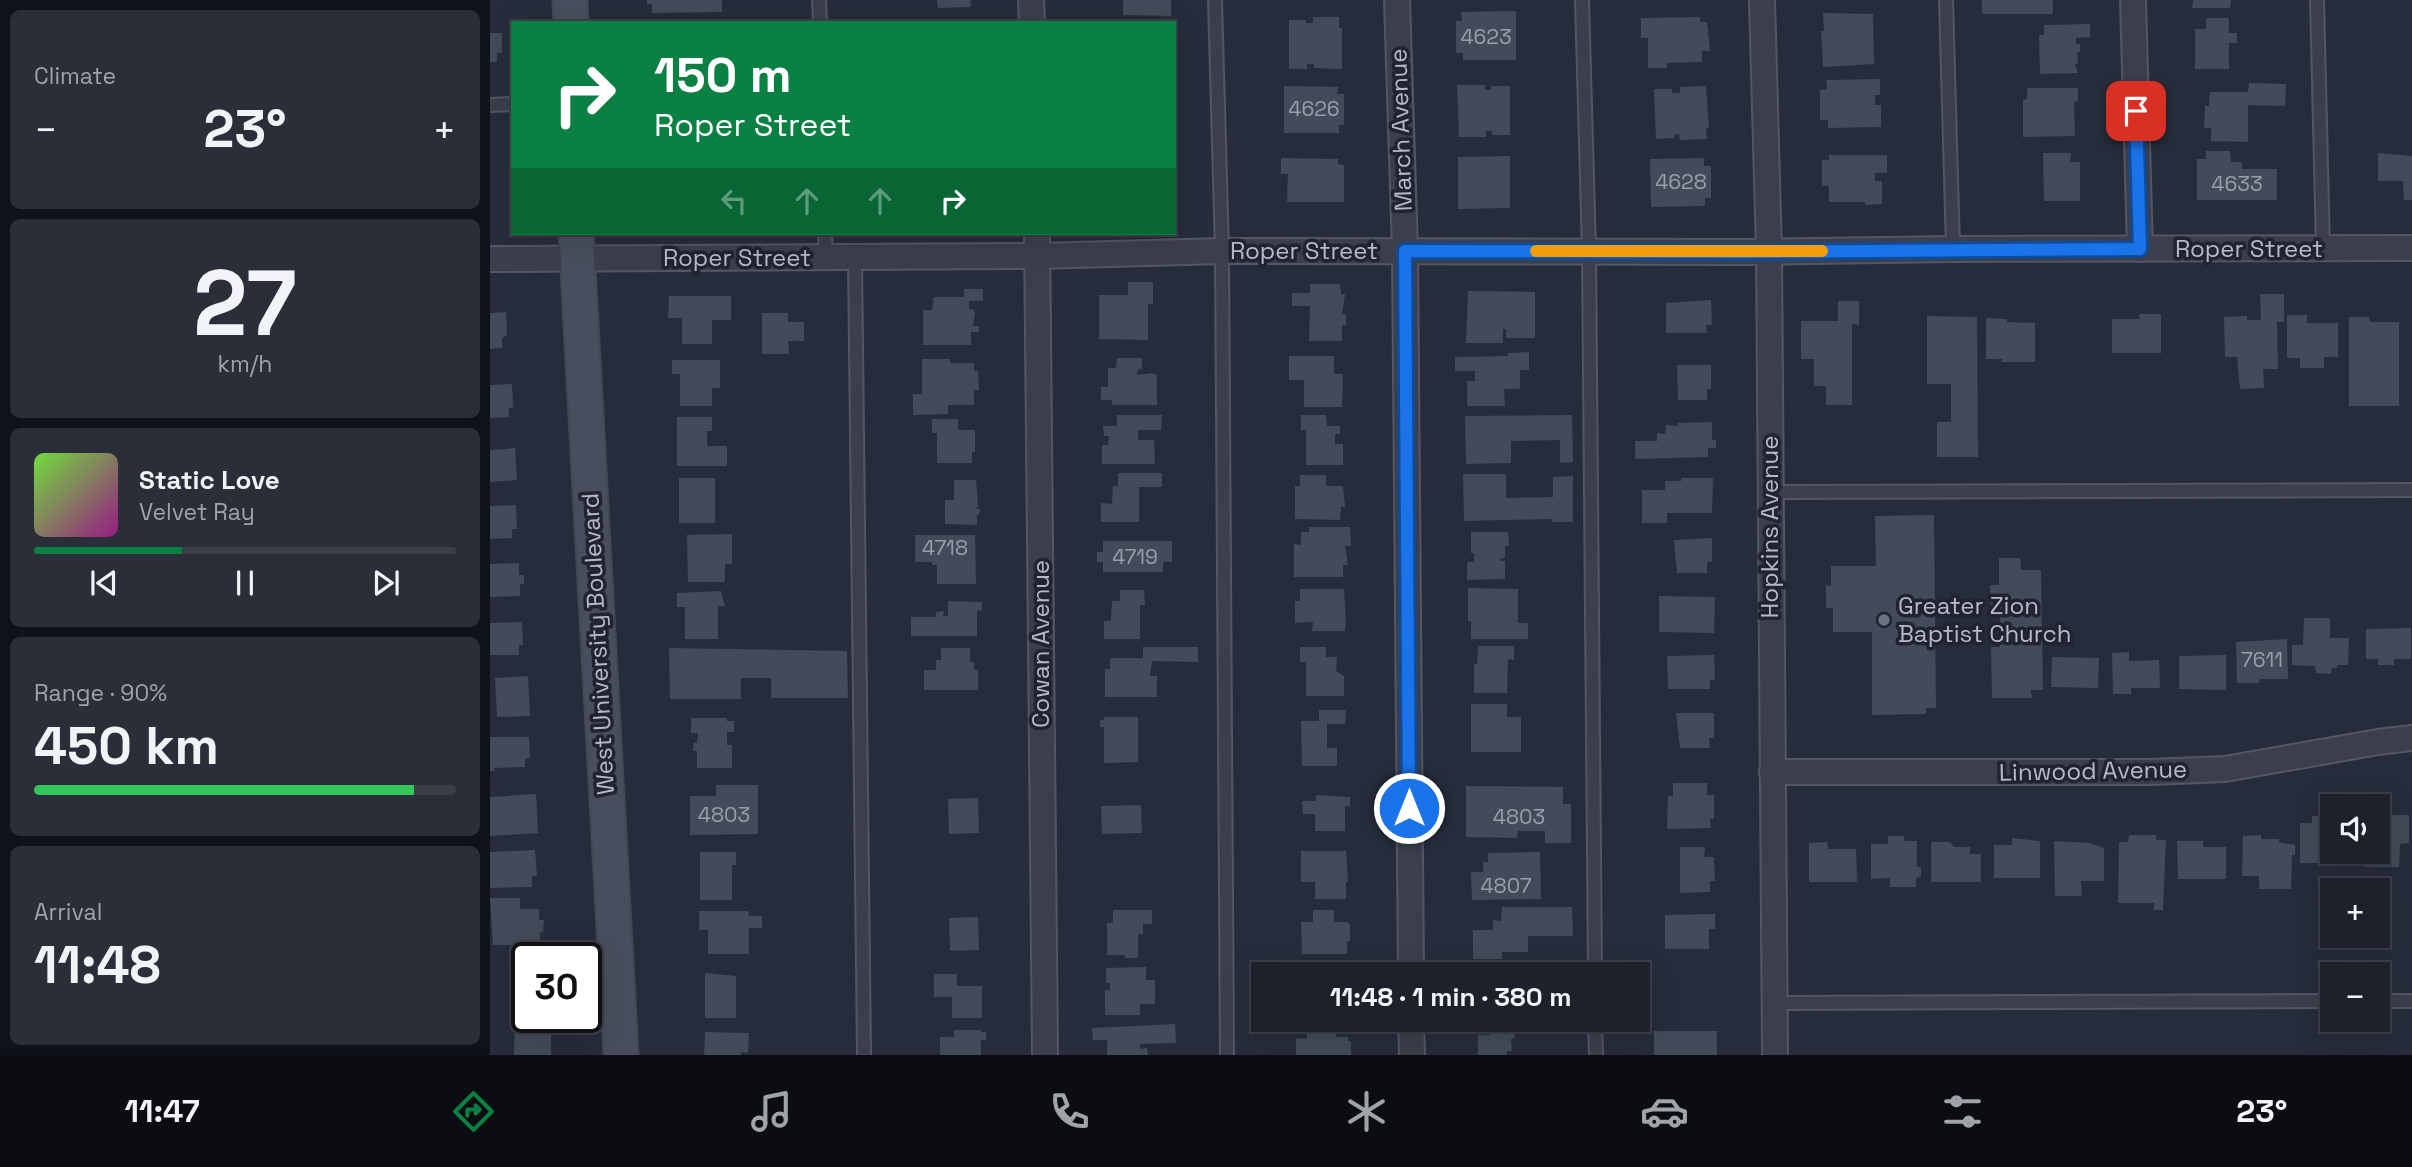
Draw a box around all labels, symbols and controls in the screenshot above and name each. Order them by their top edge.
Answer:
house number: 4623 [1460,23,1512,50]
text: 150 m [654,44,792,106]
street label: March Avenue [1382,48,1419,212]
icon: right [539,49,630,140]
text: Climate [34,61,116,91]
pin [2106,81,2166,141]
icon: arrive [2117,92,2155,130]
house number: 4626 [1288,95,1340,122]
text: 23° [204,96,287,162]
text: Roper Street [654,105,852,145]
text: − [34,106,58,154]
text: + [432,106,456,154]
house number: 4628 [1655,168,1707,195]
house number: 4633 [2211,170,2263,197]
icon: left [715,182,753,220]
icon: ahead [788,182,826,220]
icon: ahead [861,182,899,220]
icon: right [934,182,972,220]
street label: Roper Street [2175,233,2323,264]
street label: Roper Street [1230,235,1378,266]
street label: Roper Street [663,242,811,273]
text: 27 [193,245,297,362]
text: km/h [218,349,272,379]
street label: Hopkins Avenue [1754,436,1785,618]
text: Static Love [139,463,280,497]
street label: West University Boulevard [574,492,621,796]
text: Velvet Ray [139,497,255,527]
house number: 4718 [922,534,968,561]
house number: 4719 [1112,543,1158,570]
street label: Cowan Avenue [1025,560,1056,728]
icon: previous [85,564,123,602]
icon: pause [226,564,264,602]
icon: next [367,564,405,602]
place label: Greater Zion Baptist Church [1898,590,2071,649]
marker: Greater Zion Baptist Church [1876,612,1892,628]
house number: 7611 [2241,646,2283,673]
text: Range · 90% [34,678,167,708]
text: 450 km [34,713,219,779]
street label: Linwood Avenue [1999,753,2187,788]
position arrow [1372,771,1446,845]
map controls [2320,794,2390,1032]
button: sound [2320,794,2390,864]
house number: 4803 [698,801,750,828]
house number: 4803 [1493,803,1545,830]
house number: 4807 [1480,872,1532,899]
button: + [2320,878,2390,948]
text: Arrival [34,897,102,927]
text: 11:48 [34,932,161,998]
speed limit sign: 30 [511,942,602,1033]
button: − [2320,962,2390,1032]
text: 11:48 · 1 min · 380 m [1330,980,1571,1014]
icon: directions [449,1087,498,1136]
icon: music [747,1087,796,1136]
icon: phone [1045,1087,1094,1136]
icon: climate [1342,1087,1391,1136]
icon: car [1640,1087,1689,1136]
icon: filters [1938,1087,1987,1136]
text: 11:47 [124,1091,200,1131]
text: 23° [2236,1091,2287,1131]

